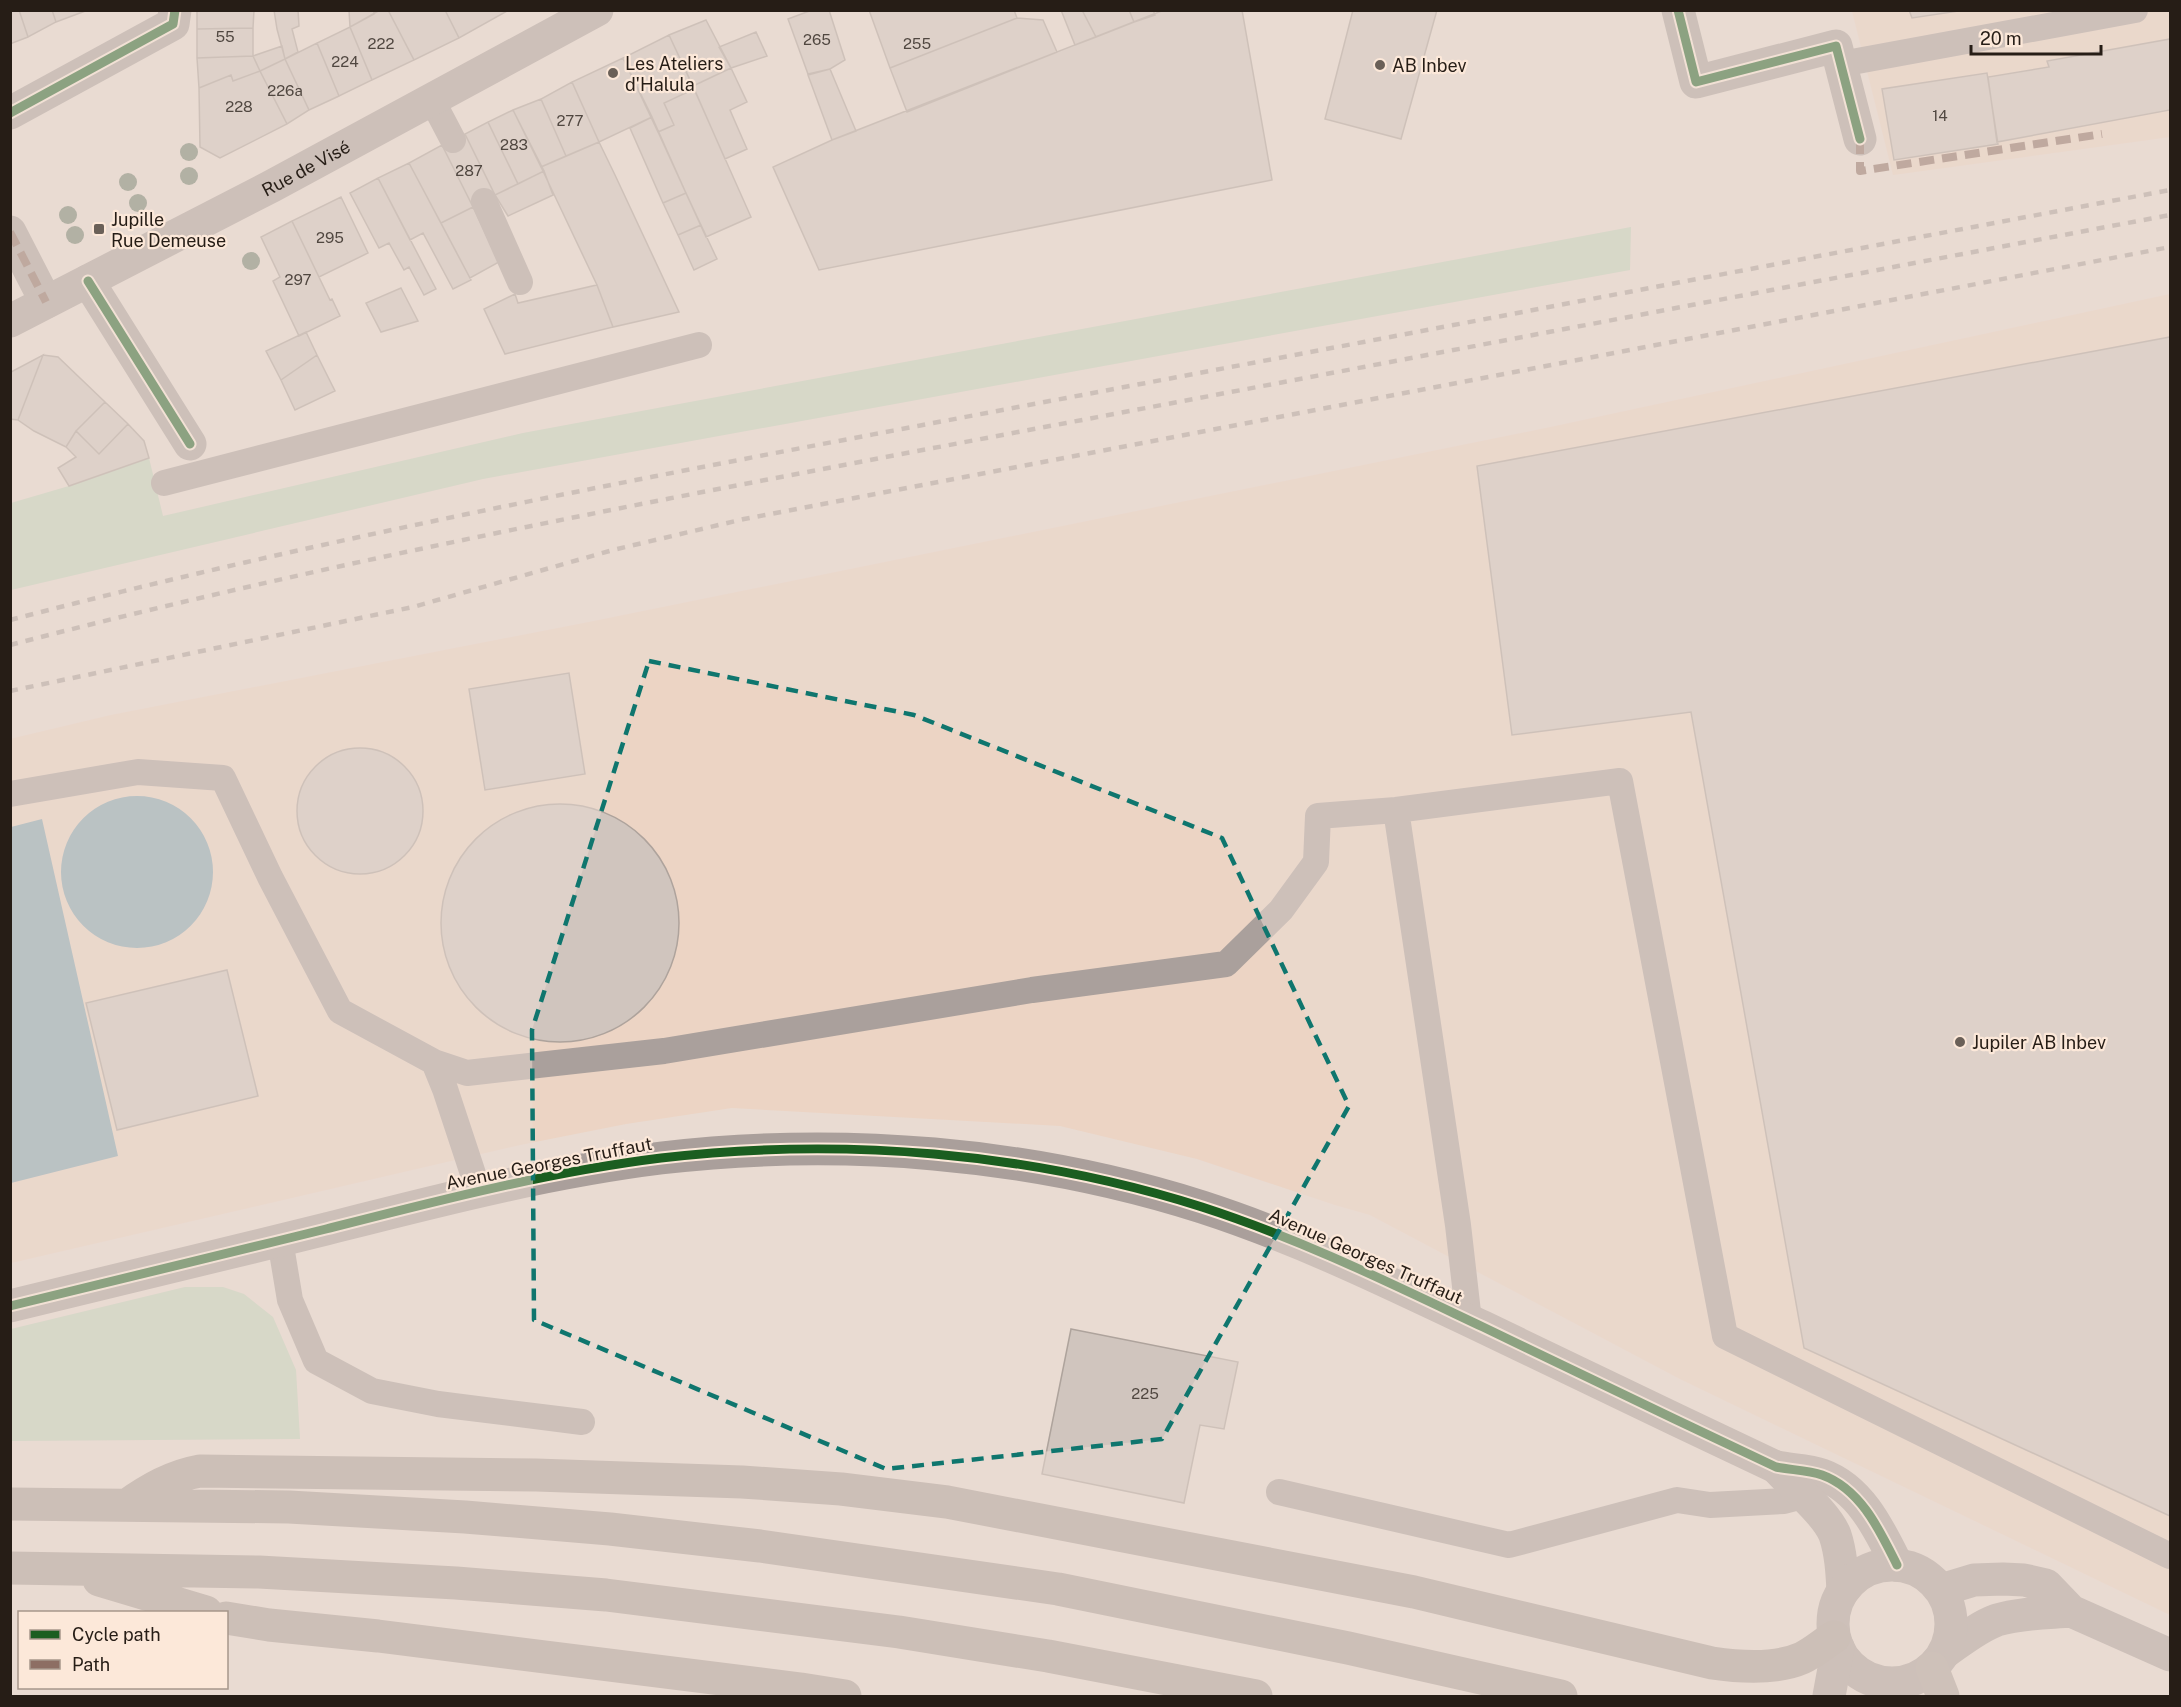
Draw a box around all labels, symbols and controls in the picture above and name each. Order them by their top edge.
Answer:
scale bar [1971,18,2102,56]
house number: 55 [215,28,235,45]
text: 20 m [1980,28,2022,49]
house number: 265 [803,31,831,48]
house number: 222 [368,35,394,52]
house number: 255 [903,35,931,52]
house number: 224 [331,53,359,70]
place label: Les Ateliers d'Halula [625,53,723,95]
place label: AB Inbev [1392,55,1467,76]
marker: AB Inbev [1373,58,1387,72]
marker: Les Ateliers d'Halula [606,66,620,80]
house number: 226a [267,82,303,99]
house number: 228 [225,98,253,115]
house number: 14 [1932,107,1948,124]
house number: 277 [556,112,584,129]
street label: Rue de Visé [258,135,353,200]
house number: 283 [500,136,528,153]
house number: 287 [455,162,483,179]
place label: Jupille Rue Demeuse [111,209,226,251]
marker: Jupille Rue Demeuse [92,222,106,236]
house number: 295 [316,229,344,246]
house number: 297 [284,271,312,288]
place label: Jupiler AB Inbev [1972,1032,2106,1053]
marker: Jupiler AB Inbev [1953,1035,1967,1049]
street label: Avenue Georges Truffaut [444,1133,654,1193]
street label: Avenue Georges Truffaut [1266,1204,1466,1308]
house number: 225 [1131,1385,1159,1402]
legend [18,1611,228,1689]
text: Cycle path [72,1624,161,1645]
text: Path [72,1654,110,1675]

